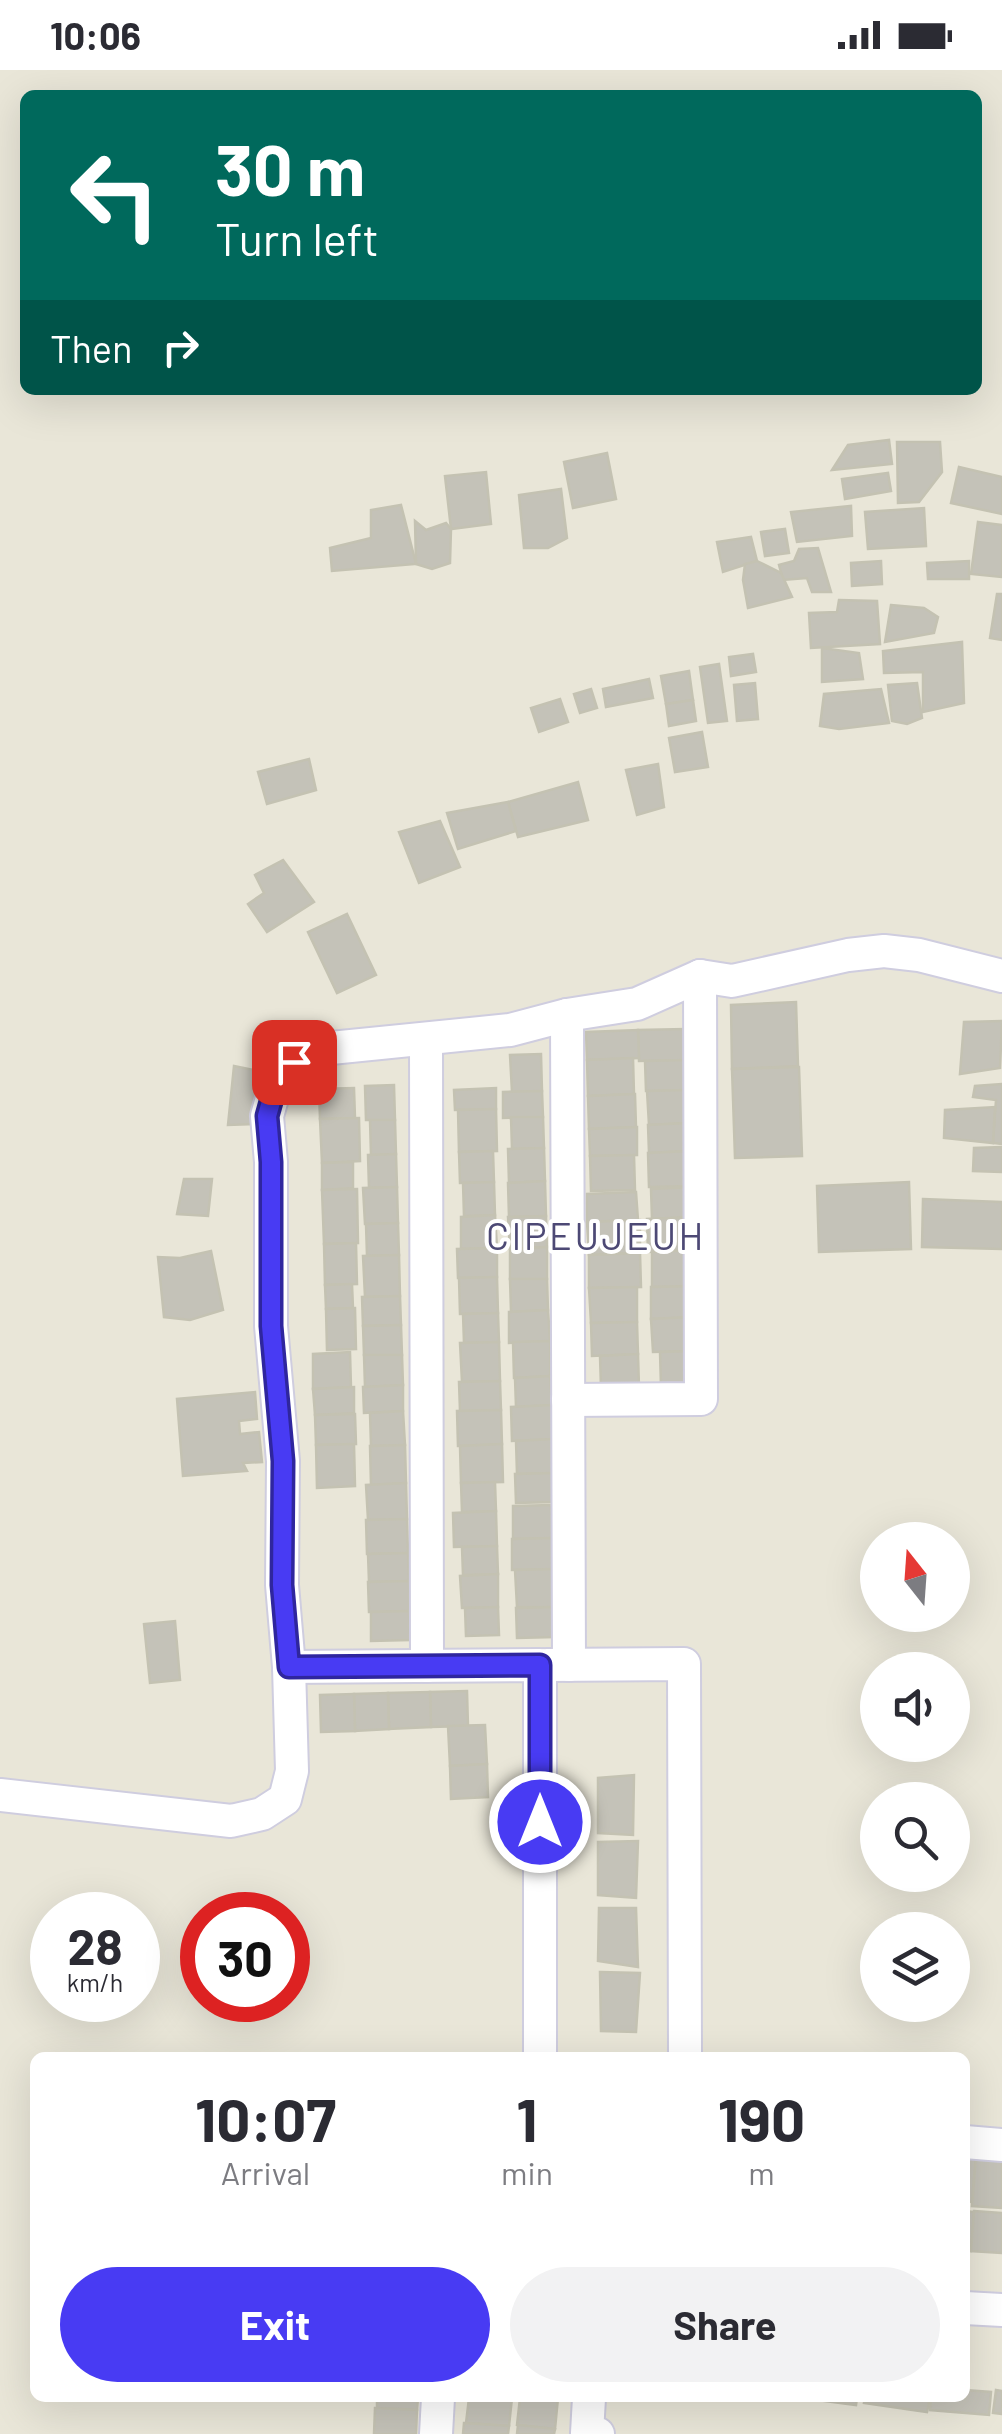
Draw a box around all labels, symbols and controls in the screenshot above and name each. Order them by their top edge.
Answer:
text: 10:06 [50,12,141,58]
text: 30 m [215,126,365,210]
icon: left [50,130,180,260]
text: Turn left [215,211,379,265]
icon: right [153,320,208,375]
text: Then [50,325,133,371]
pin [252,1020,337,1105]
icon: arrive [267,1035,322,1090]
district label: CIPEUJEUH [486,1212,706,1258]
north arrow [860,1522,970,1632]
map controls [860,1522,970,2022]
button: sound [860,1652,970,1762]
position arrow [488,1770,592,1874]
button: search [860,1782,970,1892]
speed limit sign: 30 [180,1892,310,2022]
button: layers [860,1912,970,2022]
text: 28 [67,1915,123,1975]
text: km/h [67,1967,123,1997]
text: 10:07 [195,2082,336,2154]
text: 1 [516,2082,538,2154]
text: 190 [718,2082,805,2154]
text: Arrival [221,2153,310,2191]
text: min [501,2153,553,2191]
text: m [748,2153,775,2191]
button: Exit [60,2267,490,2382]
button: Share [510,2267,940,2382]

